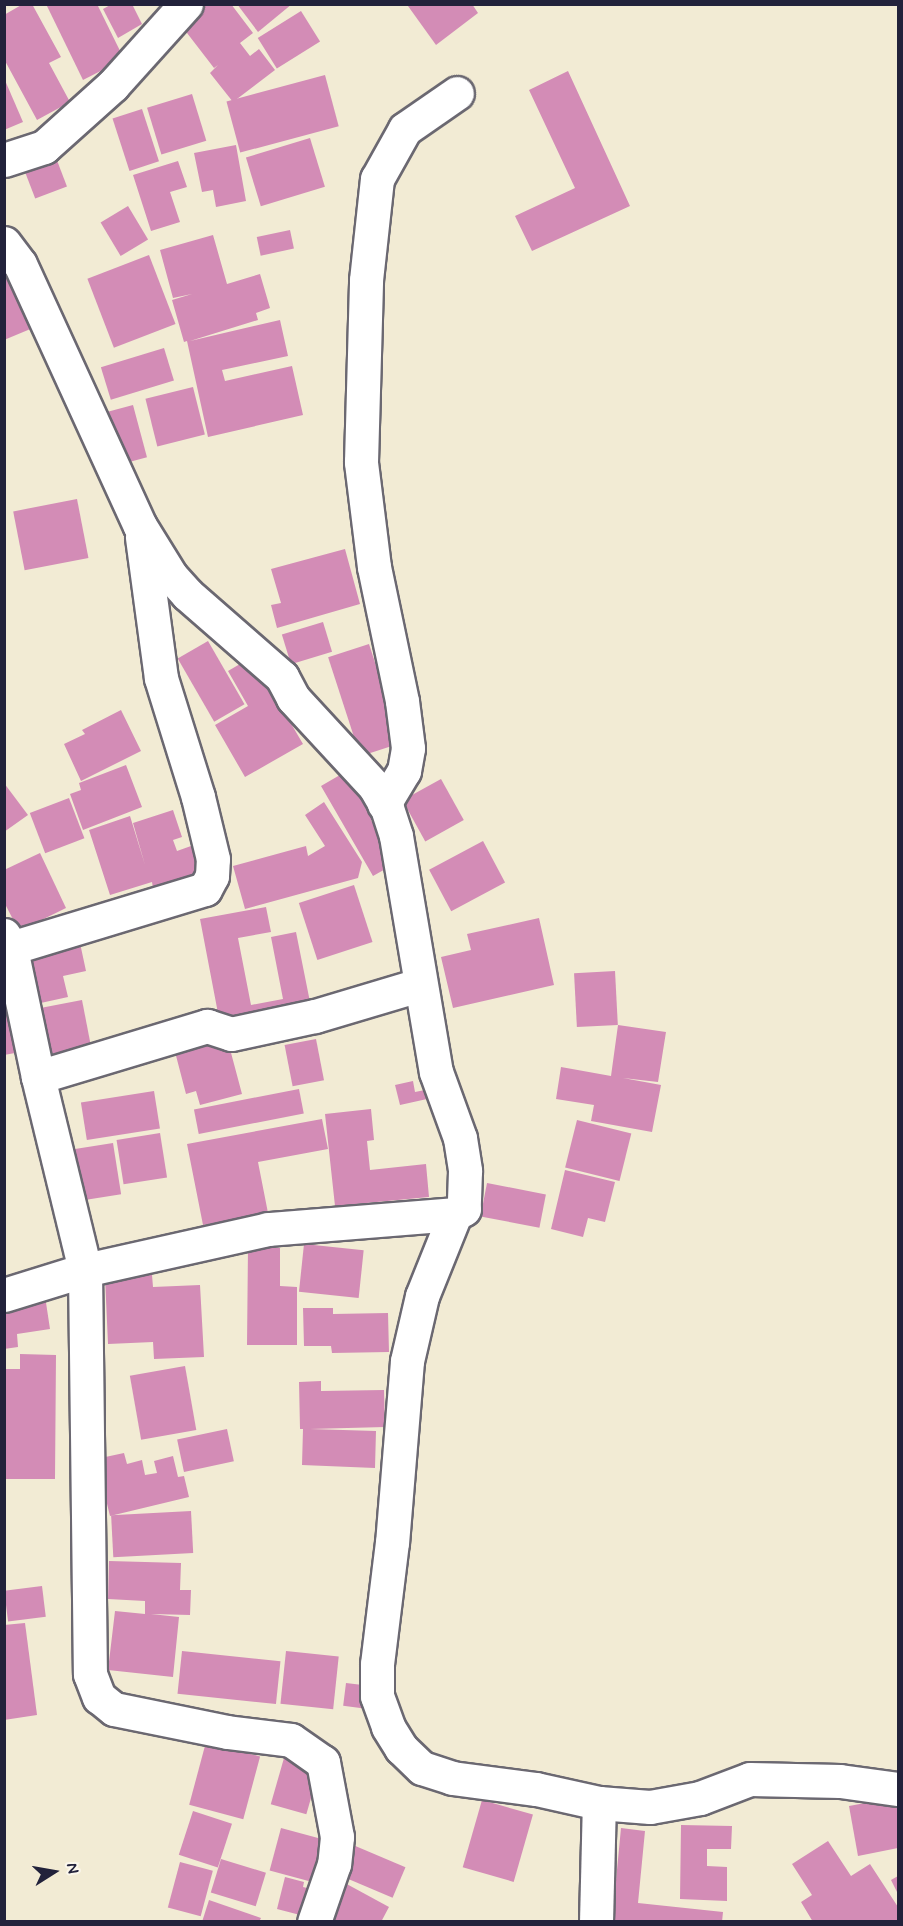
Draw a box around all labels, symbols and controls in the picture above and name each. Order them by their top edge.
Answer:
north arrow [24,1842,84,1902]
text: N [61,1861,83,1876]

